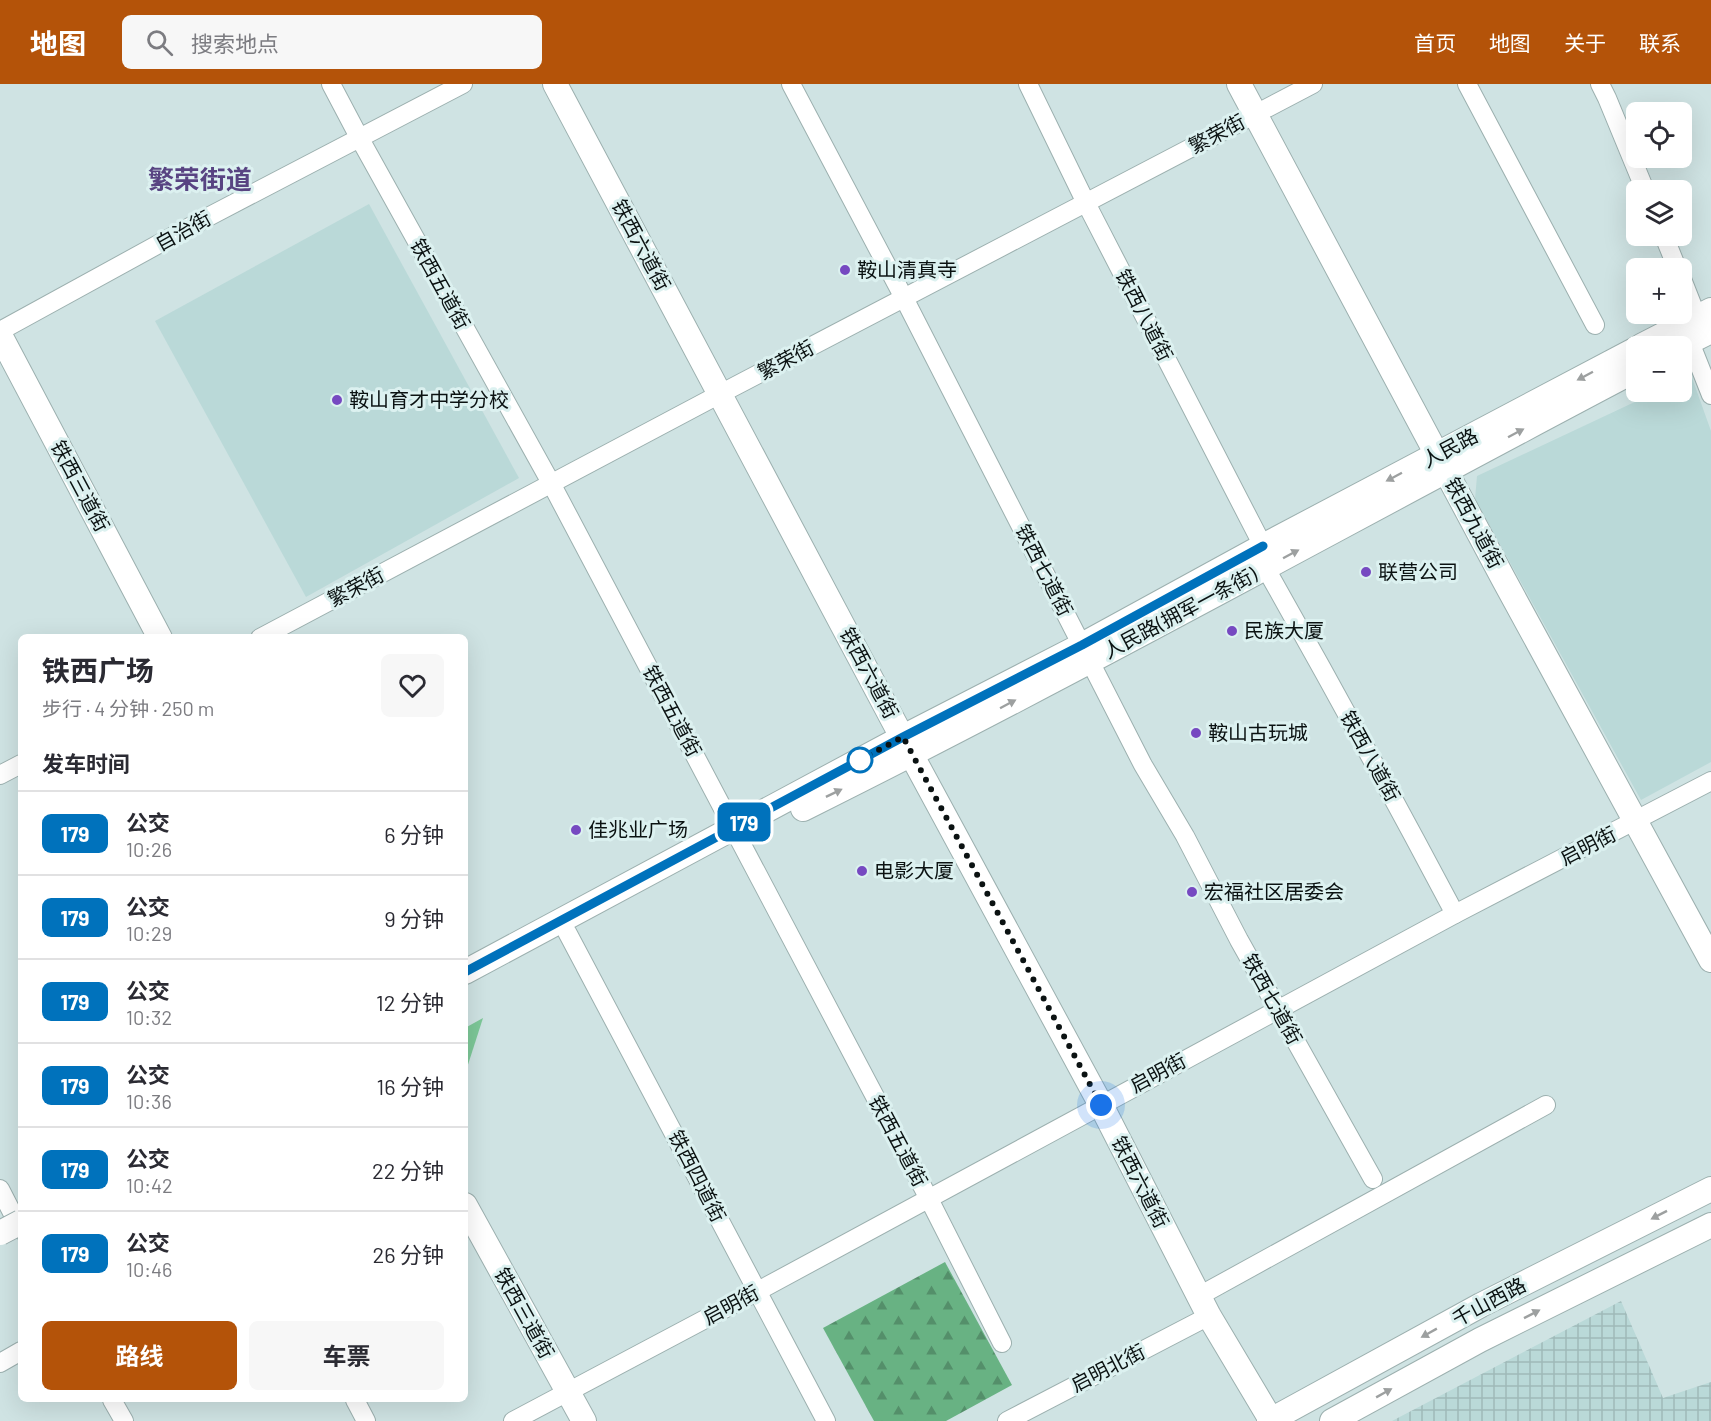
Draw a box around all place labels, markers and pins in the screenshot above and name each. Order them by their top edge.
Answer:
place label: 鞍山清真寺 [857,257,957,281]
marker: 鞍山清真寺 [838,263,852,277]
place label: 鞍山育才中学分校 [349,387,509,411]
marker: 鞍山育才中学分校 [330,393,344,407]
place label: 联营公司 [1378,559,1458,583]
marker: 联营公司 [1359,565,1373,579]
place label: 民族大厦 [1244,618,1324,642]
marker: 民族大厦 [1225,624,1239,638]
place label: 鞍山古玩城 [1208,720,1308,744]
marker: 鞍山古玩城 [1189,726,1203,740]
unlabelled marker [847,747,873,773]
place label: 佳兆业广场 [588,817,688,841]
marker: 佳兆业广场 [569,823,583,837]
place label: 电影大厦 [874,858,954,882]
marker: 电影大厦 [855,864,869,878]
place label: 宏福社区居委会 [1204,879,1344,903]
marker: 宏福社区居委会 [1185,885,1199,899]

